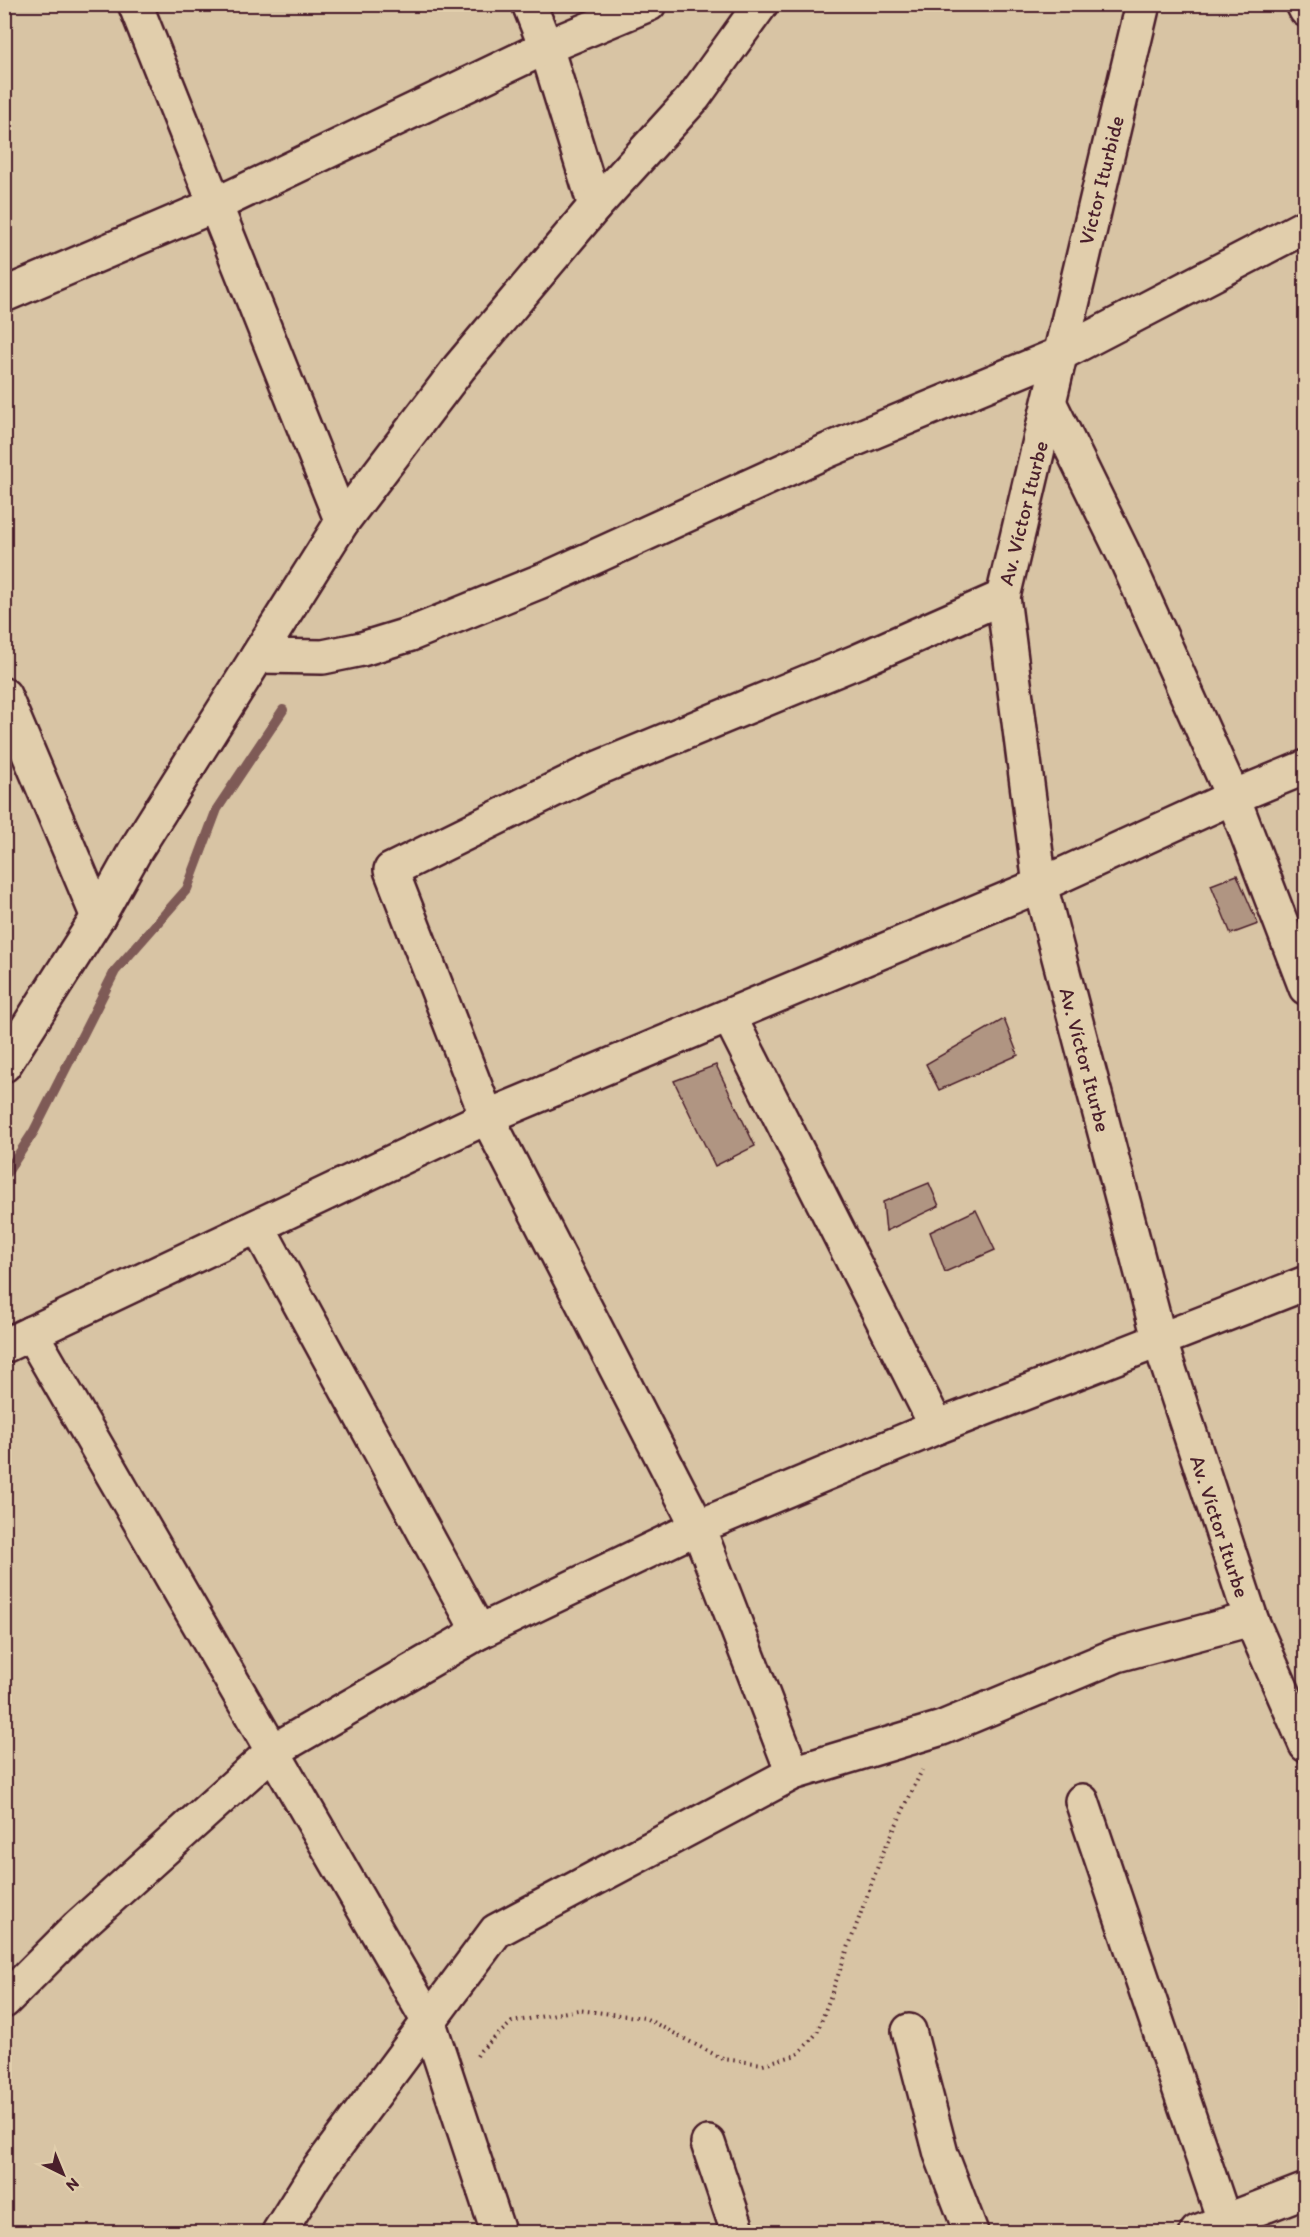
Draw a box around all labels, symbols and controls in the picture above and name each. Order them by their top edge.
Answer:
street label: Víctor Iturbide [1073,113,1129,247]
street label: Av. Víctor Iturbe [993,438,1053,588]
street label: Av. Víctor Iturbe [1055,984,1117,1134]
street label: Av. Víctor Iturbe [1185,1452,1256,1601]
north arrow [33,2144,93,2204]
text: N [62,2174,83,2195]

